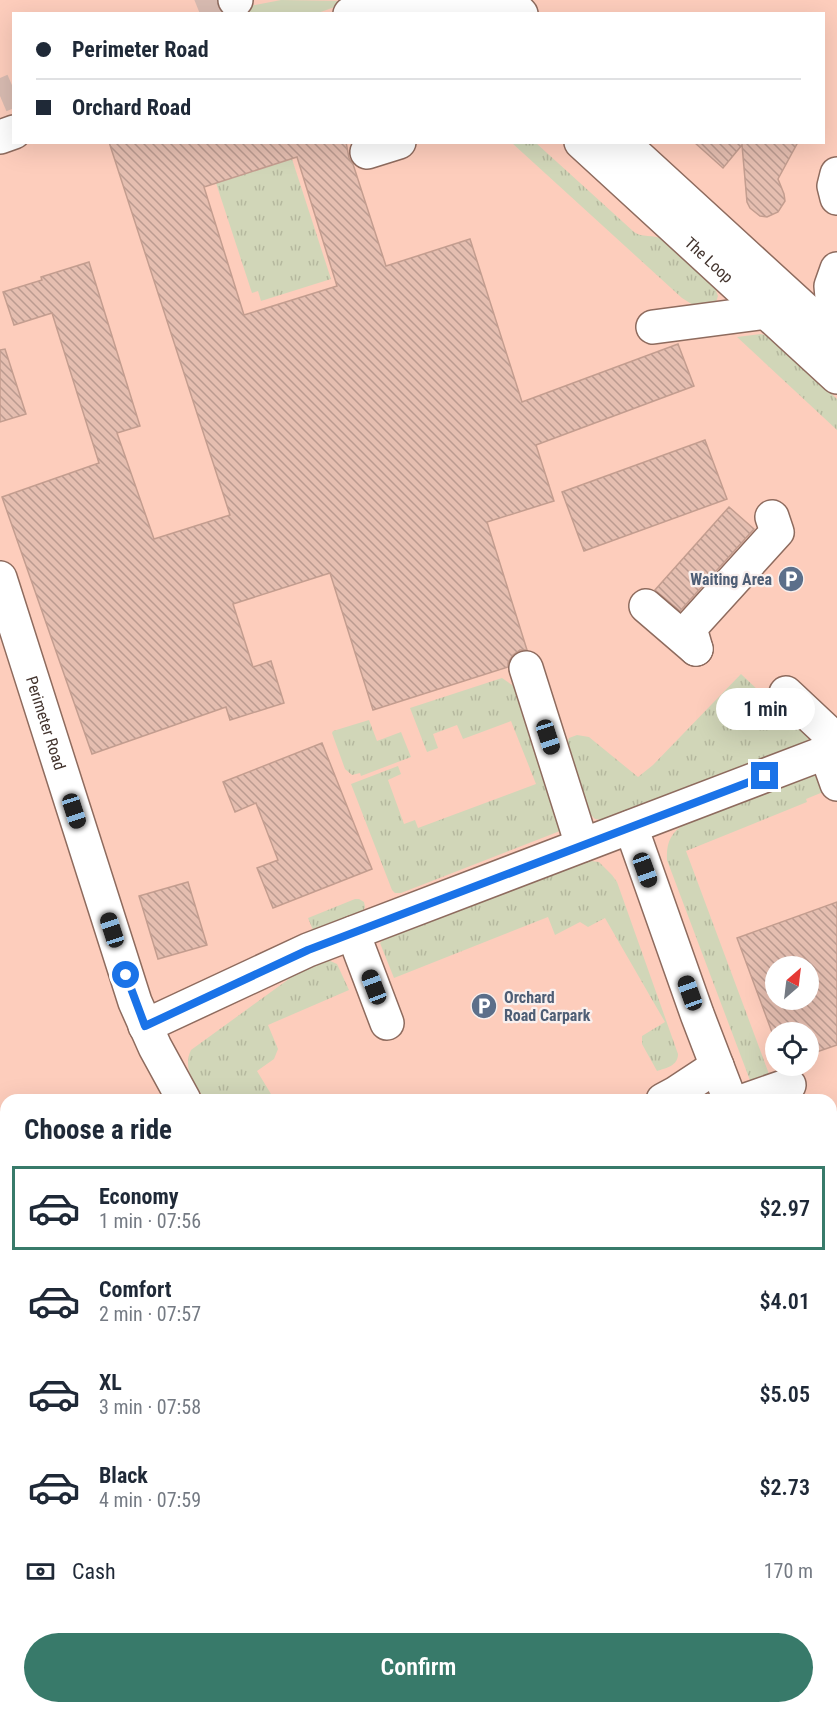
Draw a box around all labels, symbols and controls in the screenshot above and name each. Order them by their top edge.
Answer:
text: Perimeter Road [72,37,209,62]
text: Orchard Road [72,95,191,120]
street label: The Loop [681,233,737,287]
parking icon: Waiting Area [776,564,806,594]
place label: Waiting Area [690,570,772,589]
street label: Perimeter Road [22,674,70,772]
callout: 1 min [716,689,814,731]
text: 1 min [743,697,788,721]
car [534,717,562,757]
route end [751,762,778,789]
car [60,791,88,831]
car [630,850,660,890]
car [98,910,126,950]
north arrow [765,956,819,1010]
map controls [765,956,819,1076]
route start [112,961,139,988]
car [359,967,389,1007]
car [675,973,705,1013]
place label: Orchard Road Carpark [504,988,591,1025]
parking icon: Orchard Road Carpark [469,991,499,1021]
button: locate [765,1022,819,1076]
text: Choose a ride [24,1114,172,1146]
icon: car [27,1181,81,1235]
text: Economy [99,1184,179,1209]
text: $2.97 [759,1196,810,1221]
text: 1 min · 07:56 [99,1209,201,1233]
icon: car [27,1274,81,1328]
text: Comfort [99,1277,172,1302]
text: $4.01 [759,1289,810,1314]
text: 2 min · 07:57 [99,1302,201,1326]
icon: car [27,1367,81,1421]
text: XL [99,1370,122,1395]
text: $5.05 [759,1382,810,1407]
text: 3 min · 07:58 [99,1395,201,1419]
icon: car [27,1460,81,1514]
text: Black [99,1463,148,1488]
text: $2.73 [759,1475,810,1500]
text: 4 min · 07:59 [99,1488,201,1512]
icon: cash [24,1555,57,1588]
text: Cash [72,1559,116,1584]
text: 170 m [764,1559,813,1583]
button: Confirm [24,1633,813,1702]

